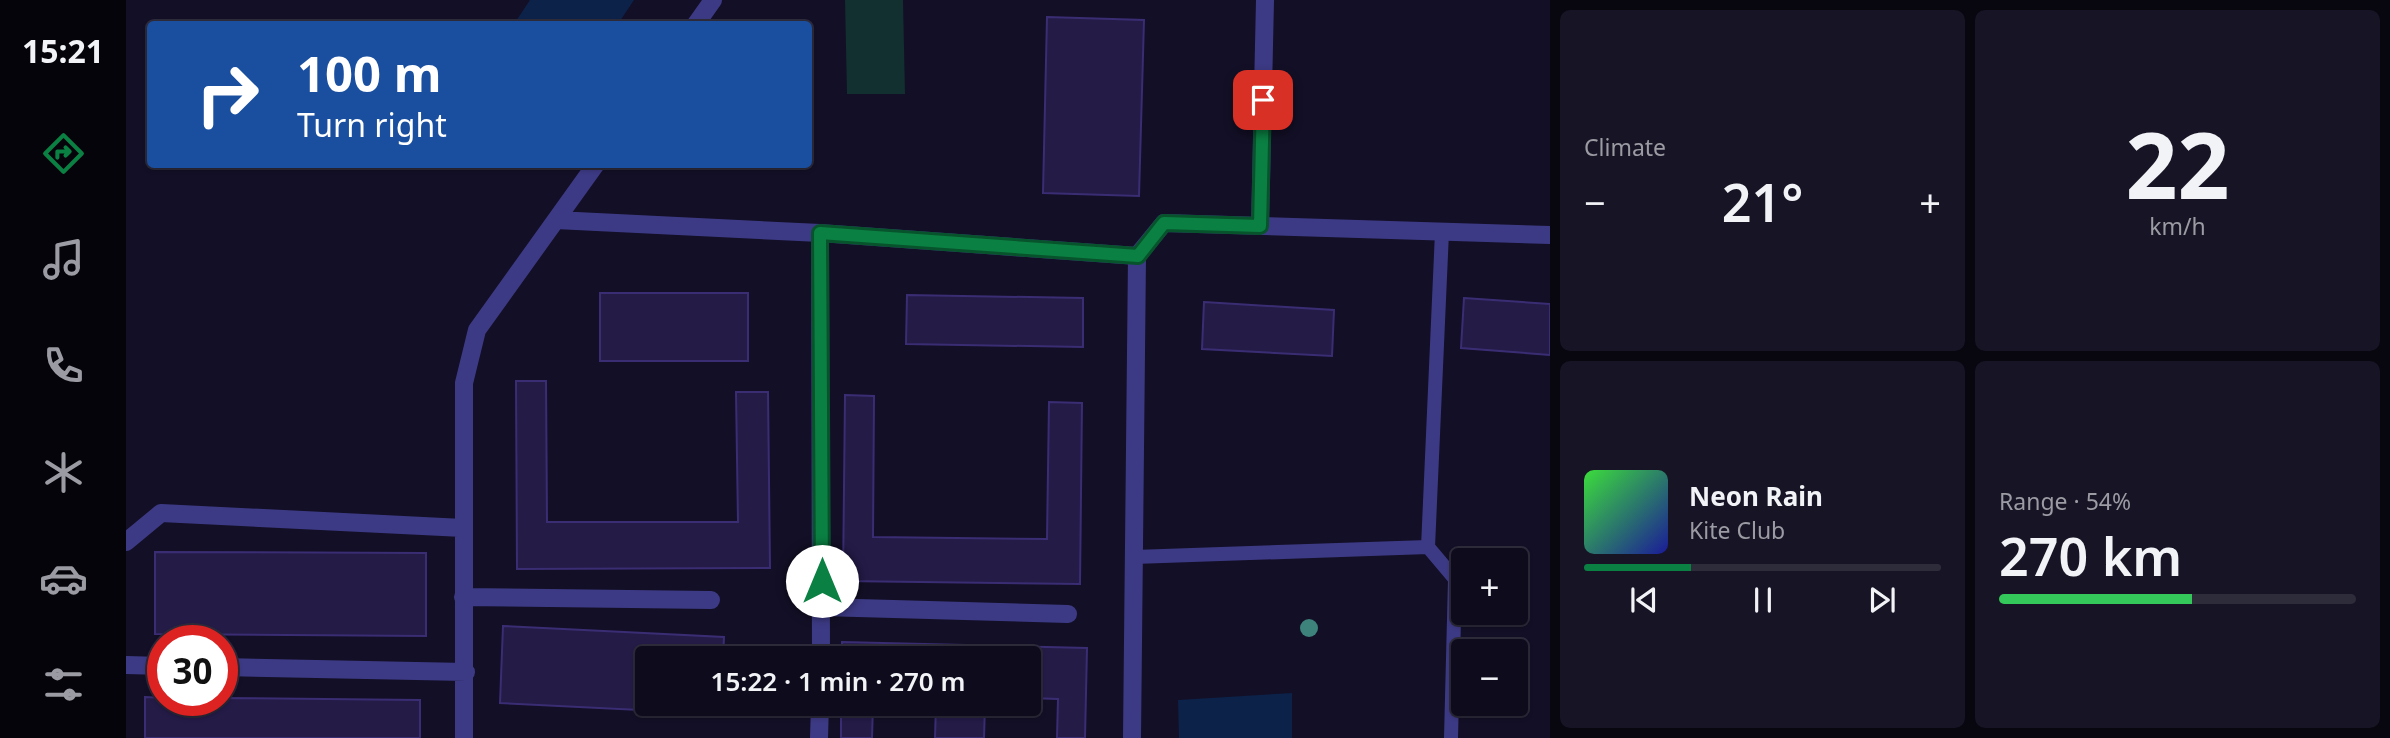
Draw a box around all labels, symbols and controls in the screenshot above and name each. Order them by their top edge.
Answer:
text: 15:21 [22,29,104,72]
text: 100 m [297,40,442,106]
icon: right [182,49,273,140]
pin [1233,70,1293,130]
icon: arrive [1244,81,1282,119]
text: 22 [2125,102,2230,226]
text: Turn right [297,103,447,146]
icon: directions [39,129,88,178]
text: Climate [1584,131,1666,163]
text: 21° [1722,166,1803,237]
text: − [1584,176,1606,228]
text: + [1919,176,1941,228]
text: km/h [2149,210,2206,242]
icon: music [39,235,88,284]
icon: phone [39,341,88,390]
icon: climate [39,448,88,497]
text: Neon Rain [1689,478,1823,514]
text: Range · 54% [1999,485,2131,517]
text: Kite Club [1689,514,1785,546]
text: 270 km [1999,520,2182,591]
position arrow [785,544,859,618]
map controls [1451,548,1528,716]
button: + [1451,548,1528,625]
icon: car [39,554,88,603]
icon: previous [1625,581,1663,619]
icon: pause [1744,581,1782,619]
icon: next [1863,581,1901,619]
speed limit sign: 30 [147,625,238,716]
button: − [1451,639,1528,716]
icon: filters [39,660,88,709]
text: 15:22 · 1 min · 270 m [711,663,965,699]

